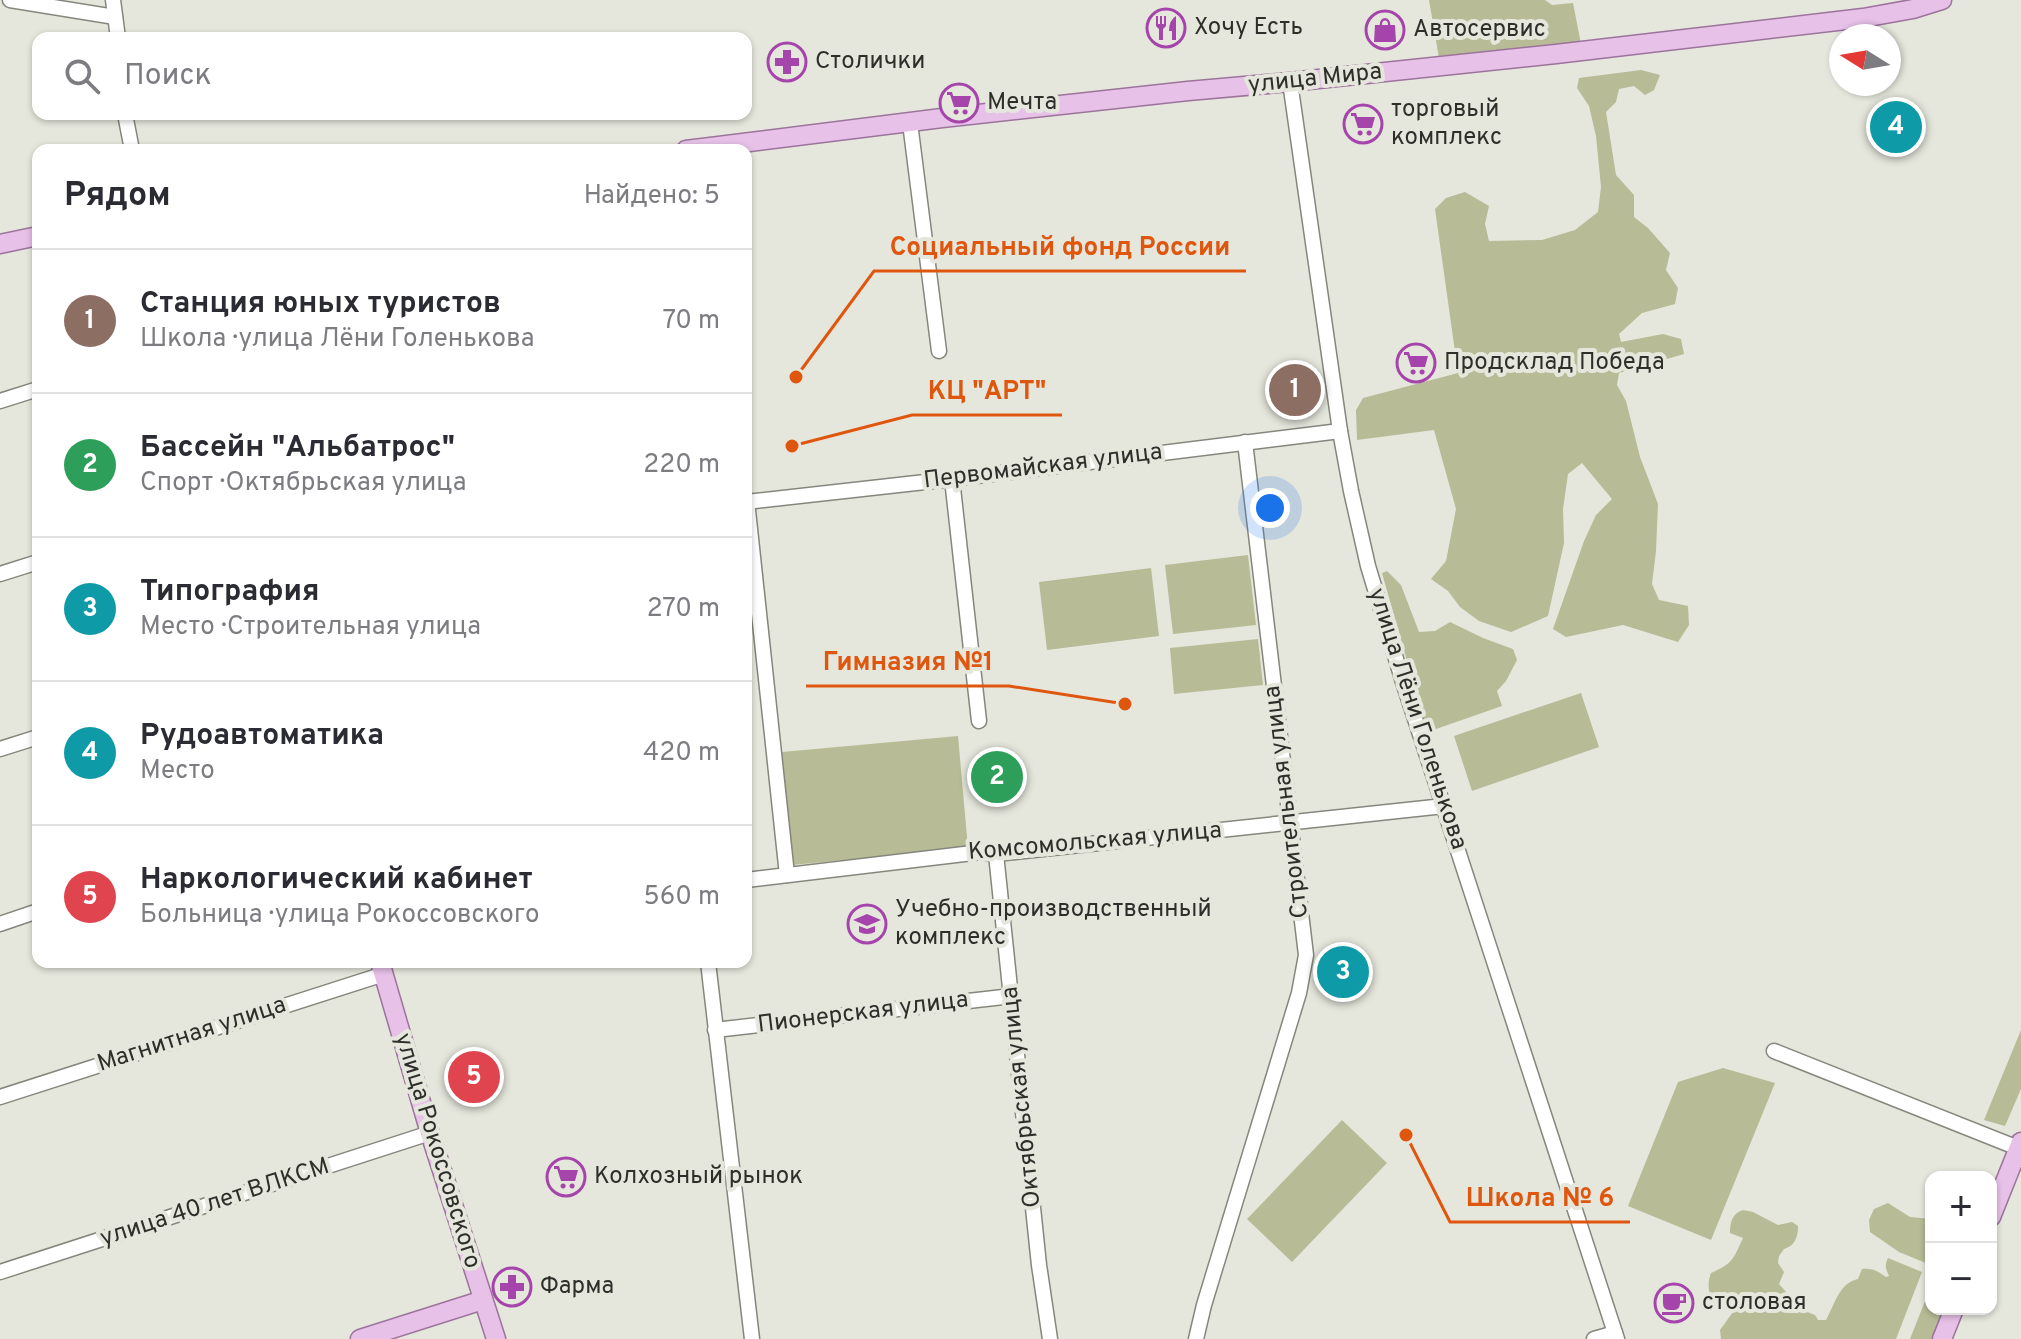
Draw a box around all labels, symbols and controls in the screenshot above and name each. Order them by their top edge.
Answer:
restaurant icon: Хочу Есть [1145,7,1187,49]
shop icon: Автосервис [1364,9,1406,51]
place label: Хочу Есть [1194,13,1303,43]
place label: Автосервис [1413,15,1546,45]
north arrow [1829,24,1901,96]
search box [32,32,752,120]
pharmacy icon: Столички [766,41,808,83]
place label: Столички [815,47,925,77]
icon: search [60,54,104,98]
street label: улица Мира [1247,57,1383,101]
text: Поиск [124,58,212,95]
supermarket icon: Мечта [938,82,980,124]
place label: Мечта [987,88,1057,118]
place label: торговый комплекс [1391,95,1502,153]
pin: 4 [1870,97,1922,157]
supermarket icon: торговый комплекс [1342,103,1384,145]
text: Рядом [64,175,171,218]
text: Найдено: 5 [584,180,720,213]
callout: Социальный фонд России [874,221,1246,271]
text: Социальный фонд России [890,232,1230,265]
text: Станция юных туристов [140,286,501,323]
text: 1 [85,305,95,338]
text: 70 m [662,305,720,338]
text: Школа · улица Лёни Голенькова [140,323,535,356]
supermarket icon: Продсклад Победа [1395,342,1437,384]
place label: Продсклад Победа [1444,348,1665,378]
pin: 1 [1269,360,1321,420]
callout: КЦ "АРТ" [912,365,1062,415]
text: КЦ "АРТ" [928,376,1046,409]
text: Бассейн "Альбатрос" [140,430,455,467]
street label: Первомайская улица [922,437,1164,497]
text: 2 [82,449,98,482]
text: 220 m [643,449,720,482]
text: Спорт · Октябрьская улица [140,467,466,500]
your location [1250,488,1290,528]
text: Типография [140,574,319,611]
street label: улица Лёни Голенькова [1361,584,1473,854]
text: 3 [82,593,98,626]
text: 270 m [647,593,720,626]
text: Место · Строительная улица [140,611,481,644]
callout: Гимназия №1 [806,636,1009,686]
text: Гимназия №1 [823,647,993,680]
street label: Строительная улица [1258,684,1316,920]
text: Рудоавтоматика [140,718,384,755]
text: 4 [82,737,98,770]
text: 420 m [643,737,720,770]
pin: 2 [971,747,1023,807]
text: Место [140,755,215,788]
street label: Комсомольская улица [967,816,1223,868]
text: Наркологический кабинет [140,862,533,899]
text: 5 [82,881,98,914]
text: 560 m [644,881,720,914]
place label: Учебно-производственный комплекс [895,895,1212,953]
text: Больница · улица Рокоссовского [140,899,540,932]
school or university icon: Учебно-производственный комплекс [846,903,888,945]
pin: 3 [1317,942,1369,1002]
street label: Пионерская улица [756,985,970,1041]
street label: Октябрьская улица [995,985,1049,1209]
street label: Магнитная улица [94,990,290,1080]
street label: улица Рокоссовского [387,1030,487,1272]
pin: 5 [448,1047,500,1107]
street label: улица 40 лет ВЛКСМ [97,1152,333,1254]
supermarket icon: Колхозный рынок [545,1156,587,1198]
place label: Колхозный рынок [594,1162,803,1192]
map controls [1925,1171,1997,1315]
button: + [1925,1171,1997,1243]
callout: Школа № 6 [1450,1172,1630,1222]
text: Школа № 6 [1466,1183,1614,1216]
button: − [1925,1243,1997,1315]
pharmacy icon: Фарма [491,1266,533,1308]
place label: Фарма [540,1272,614,1302]
cafe icon: столовая [1653,1282,1695,1324]
place label: столовая [1702,1288,1807,1318]

